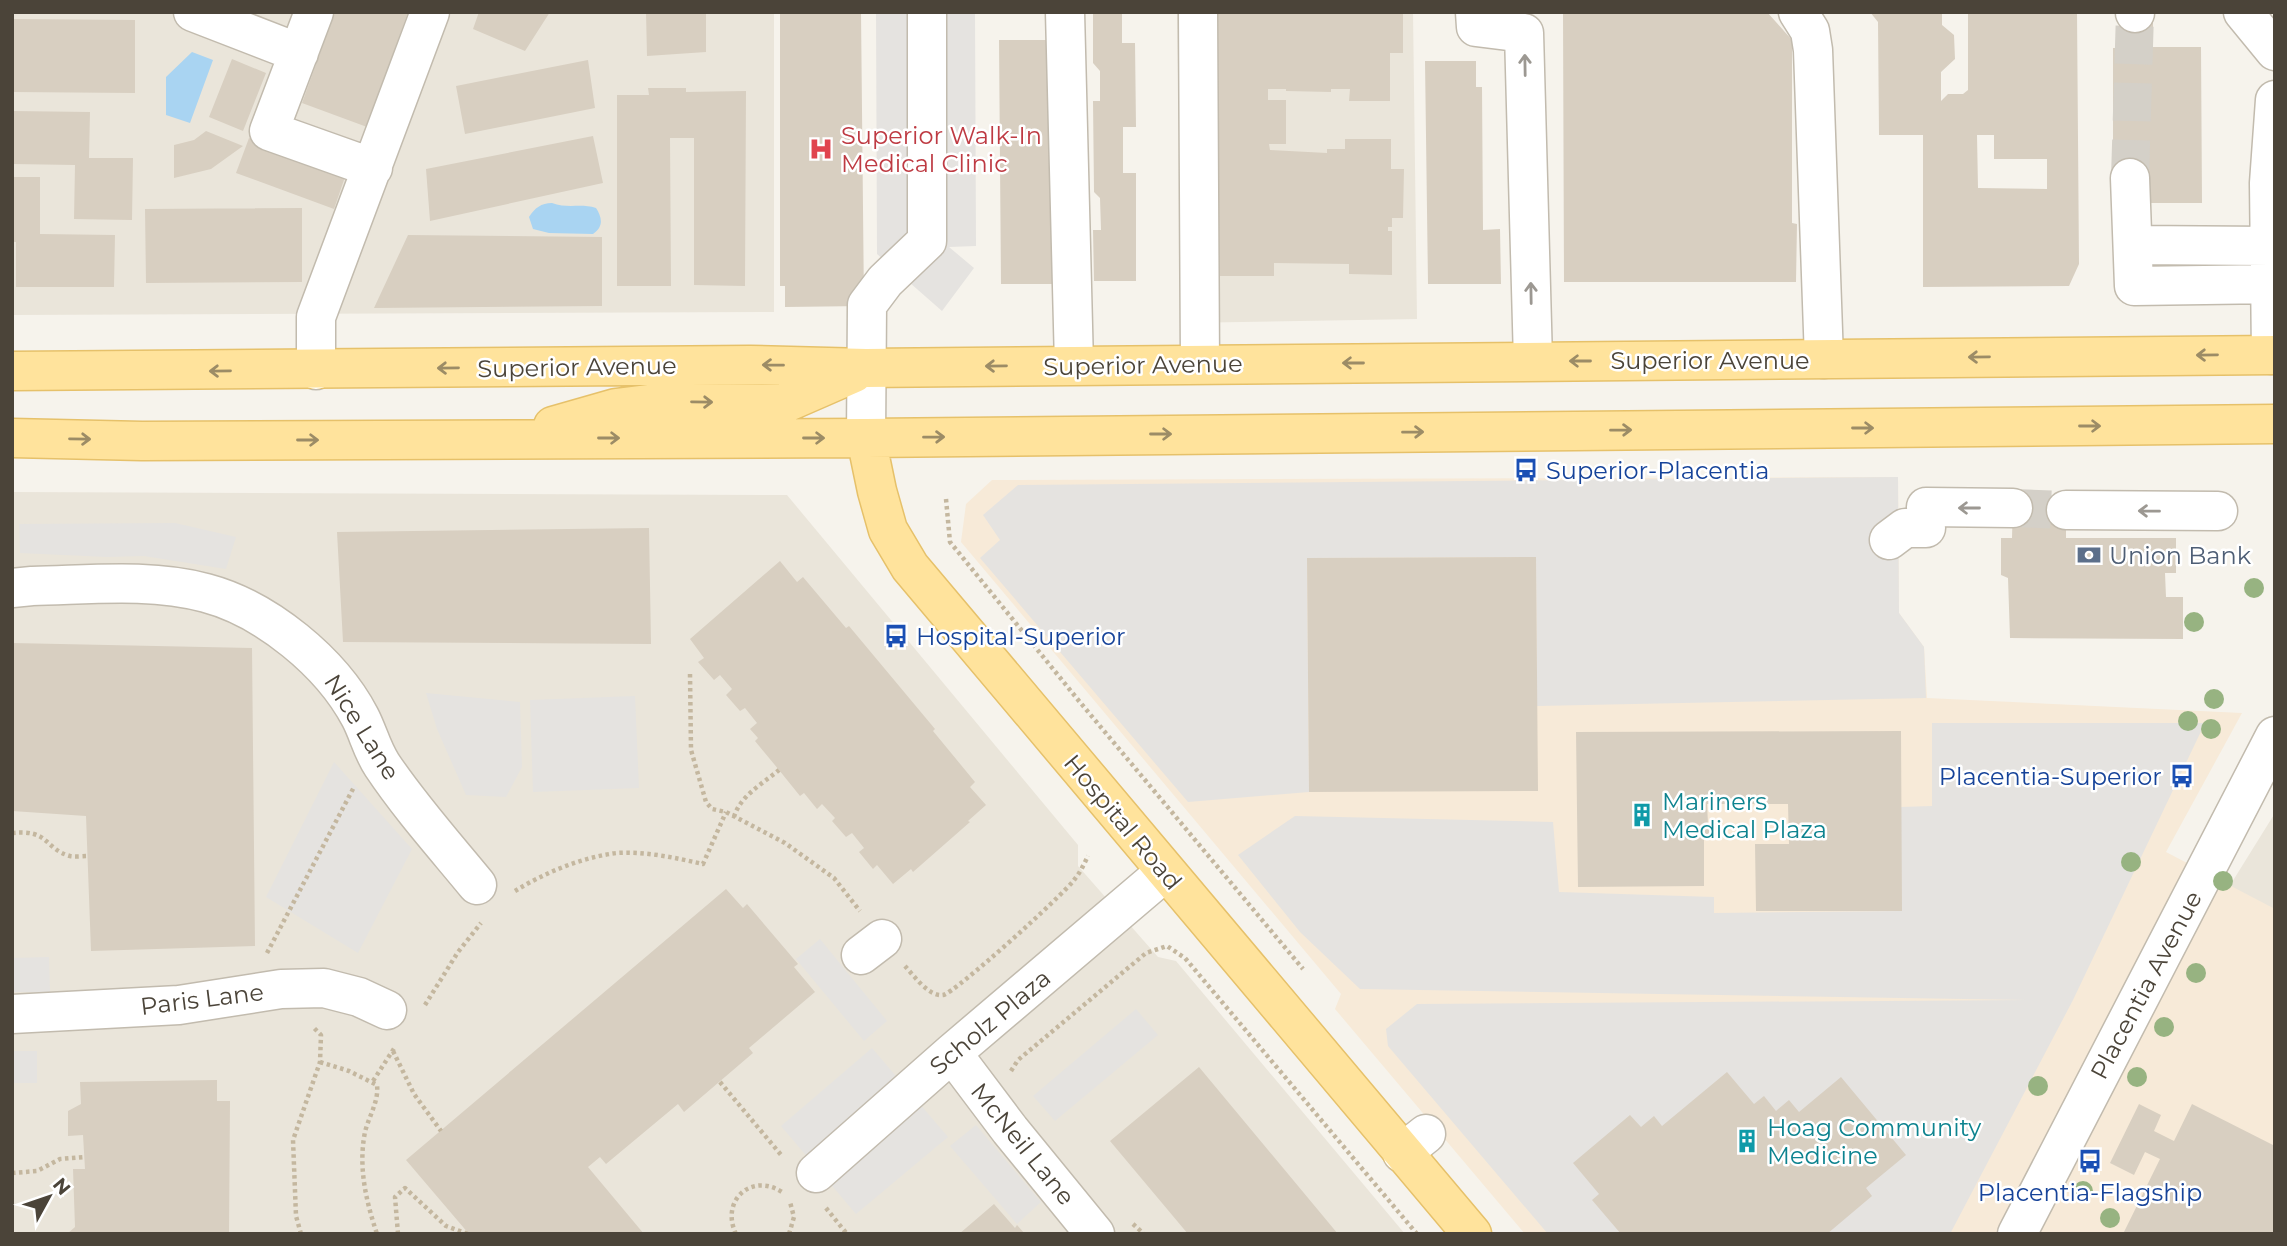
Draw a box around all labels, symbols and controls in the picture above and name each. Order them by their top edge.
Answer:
one-way arrow [1518,54,1532,77]
place label: Superior Walk-In Medical Clinic [841,121,1042,178]
hospital icon: Superior Walk-In Medical Clinic [807,135,835,163]
one-way arrow [1524,282,1537,305]
street label: Superior Avenue [1610,346,1810,375]
one-way arrow [2195,348,2218,362]
street label: Superior Avenue [1043,349,1243,381]
one-way arrow [1968,350,1991,364]
street label: Superior Avenue [477,351,677,383]
one-way arrow [1569,354,1592,368]
one-way arrow [1341,356,1364,370]
one-way arrow [762,359,785,372]
one-way arrow [984,359,1007,373]
one-way arrow [436,361,459,375]
one-way arrow [209,364,232,377]
one-way arrow [690,395,713,409]
one-way arrow [2079,419,2102,433]
one-way arrow [1851,421,1874,434]
one-way arrow [1609,423,1632,436]
one-way arrow [1402,425,1425,439]
one-way arrow [1150,427,1173,441]
one-way arrow [922,430,945,444]
one-way arrow [597,431,620,444]
one-way arrow [802,431,825,444]
one-way arrow [69,433,92,446]
one-way arrow [296,433,319,446]
bus stop icon: Superior-Placentia [1512,456,1540,484]
place label: Superior-Placentia [1546,456,1769,485]
one-way arrow [1958,501,1981,515]
one-way arrow [2138,504,2161,517]
bank icon: Union Bank [2075,541,2103,569]
place label: Union Bank [2109,541,2252,570]
bus stop icon: Hospital-Superior [882,622,910,650]
place label: Hospital-Superior [916,622,1126,651]
street label: Nice Lane [318,669,406,785]
street label: Hospital Road [1058,748,1188,896]
place label: Placentia-Superior [1939,762,2162,791]
bus stop icon: Placentia-Superior [2168,762,2196,790]
place label: Mariners Medical Plaza [1662,787,1827,844]
building icon: Mariners Medical Plaza [1628,801,1656,829]
street label: Placentia Avenue [2084,886,2208,1084]
street label: Scholz Plaza [924,963,1056,1081]
street label: Paris Lane [139,977,265,1021]
street label: McNeil Lane [965,1077,1081,1211]
place label: Hoag Community Medicine [1767,1113,1981,1170]
building icon: Hoag Community Medicine [1733,1127,1761,1155]
bus stop icon: Placentia-Flagship [2076,1147,2104,1175]
north arrow [14,1162,84,1232]
text: N [48,1173,75,1200]
place label: Placentia-Flagship [1978,1178,2202,1207]

